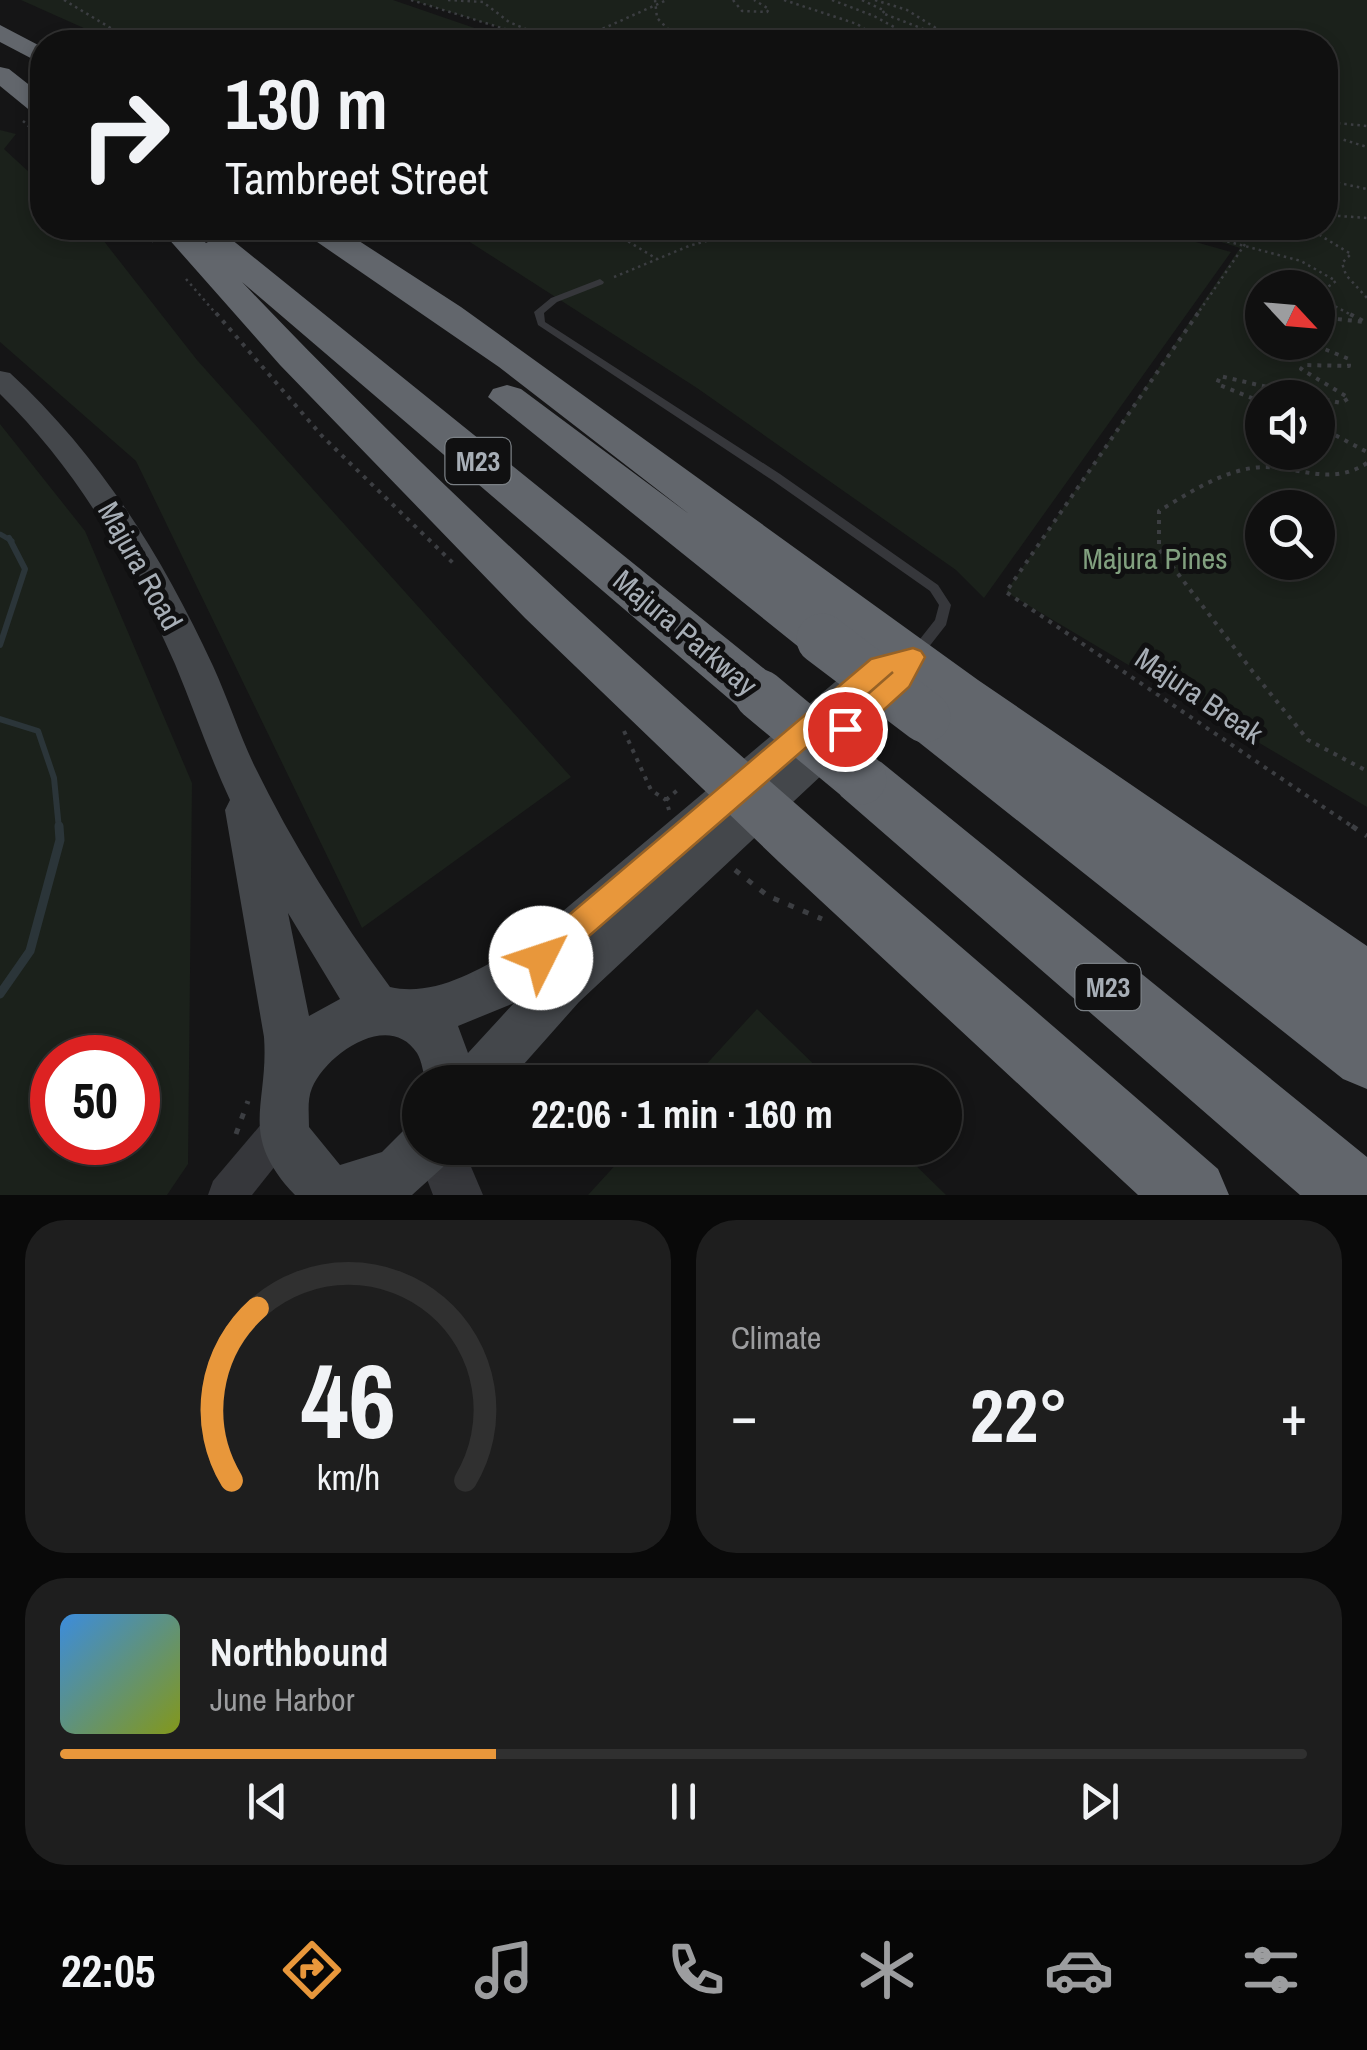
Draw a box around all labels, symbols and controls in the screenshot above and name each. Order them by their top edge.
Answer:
text: 130 m [225,57,388,151]
icon: right [60,70,190,200]
text: Tambreet Street [225,147,488,208]
north arrow [1245,270,1335,360]
map controls [1245,270,1335,580]
button: sound [1245,380,1335,470]
road number: M23 [446,438,510,484]
button: search [1245,490,1335,580]
street label: Majura Road [89,494,193,637]
park label: Majura Pines [1083,538,1227,578]
street label: Majura Parkway [605,560,767,705]
street label: Majura Break [1128,638,1272,753]
pin [803,687,888,772]
icon: arrive [818,702,873,757]
position arrow [489,906,593,1010]
road number: M23 [1076,964,1140,1010]
speed limit sign: 50 [30,1035,160,1165]
text: 22:06 · 1 min · 160 m [531,1089,833,1140]
text: Climate [731,1316,821,1359]
text: 46 [301,1330,395,1470]
text: 22° [970,1364,1068,1465]
text: − [731,1378,757,1452]
text: + [1281,1378,1307,1452]
text: km/h [316,1453,380,1501]
text: Northbound [210,1627,388,1678]
text: June Harbor [210,1678,354,1721]
icon: previous [240,1774,295,1829]
icon: pause [656,1774,711,1829]
icon: next [1072,1774,1127,1829]
icon: directions [277,1935,347,2005]
icon: music [469,1935,539,2005]
icon: phone [661,1935,731,2005]
icon: climate [852,1935,922,2005]
icon: car [1044,1935,1114,2005]
icon: filters [1236,1935,1306,2005]
text: 22:05 [61,1940,155,2001]

